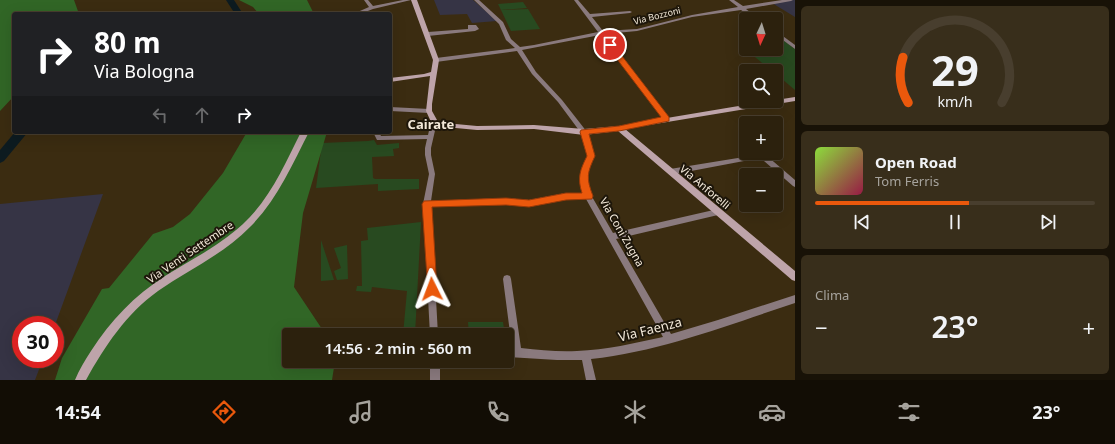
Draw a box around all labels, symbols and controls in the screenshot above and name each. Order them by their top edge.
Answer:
street label: Via Bozzoni [632,3,682,28]
north arrow [739,12,783,56]
map controls [739,12,783,212]
text: 80 m [94,23,161,61]
icon: right [28,28,80,80]
pin [593,28,627,62]
icon: arrive [599,34,621,56]
text: 29 [931,42,979,98]
text: Via Bologna [94,59,195,83]
button: search [739,64,783,108]
text: km/h [937,92,973,111]
icon: left [149,104,171,126]
icon: ahead [191,104,213,126]
icon: right [233,104,255,126]
district label: Cairate [408,115,455,133]
button: + [739,116,783,160]
text: Open Road [875,152,957,172]
street label: Via Anforelli [677,161,734,212]
button: − [739,168,783,212]
text: Tom Ferris [875,172,939,190]
street label: Via Coni Zugna [597,194,648,269]
icon: previous [851,211,873,233]
icon: pause [944,211,966,233]
icon: next [1037,211,1059,233]
street label: Via Venti Settembre [143,217,236,286]
position arrow [411,268,453,310]
text: Clima [815,286,849,304]
text: 23° [931,306,979,347]
street label: Via Faenza [616,312,684,346]
text: − [815,312,828,342]
text: + [1082,312,1095,342]
speed limit sign: 30 [12,316,64,368]
text: 14:56 · 2 min · 560 m [324,338,472,358]
icon: directions [210,398,238,426]
icon: music [347,398,375,426]
icon: phone [484,398,512,426]
icon: climate [621,398,649,426]
icon: car [758,398,786,426]
icon: filters [895,398,923,426]
text: 14:54 [55,400,101,424]
text: 23° [1032,400,1060,424]

